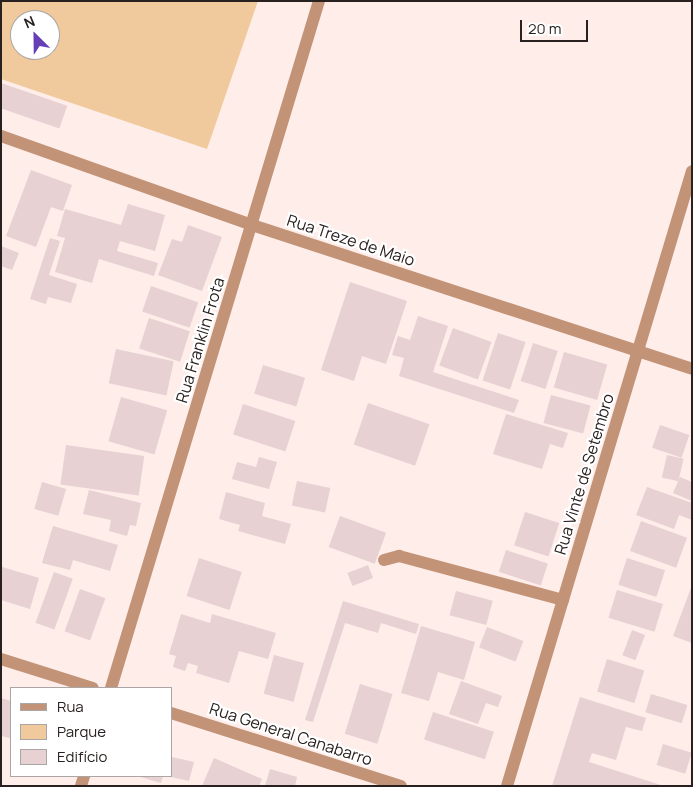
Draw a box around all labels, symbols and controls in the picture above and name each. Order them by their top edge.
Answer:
north arrow [10,10,60,60]
scale bar [523,10,590,42]
text: N [21,11,38,32]
text: 20 m [528,18,561,39]
street label: Rua Treze de Maio [285,210,417,270]
street label: Rua Franklin Frota [172,275,228,405]
street label: Rua Vinte de Setembro [550,391,618,557]
legend [10,687,172,777]
text: Rua [57,696,84,717]
street label: Rua General Canabarro [207,699,375,769]
text: Parque [57,721,106,742]
text: Edifício [57,746,107,767]

